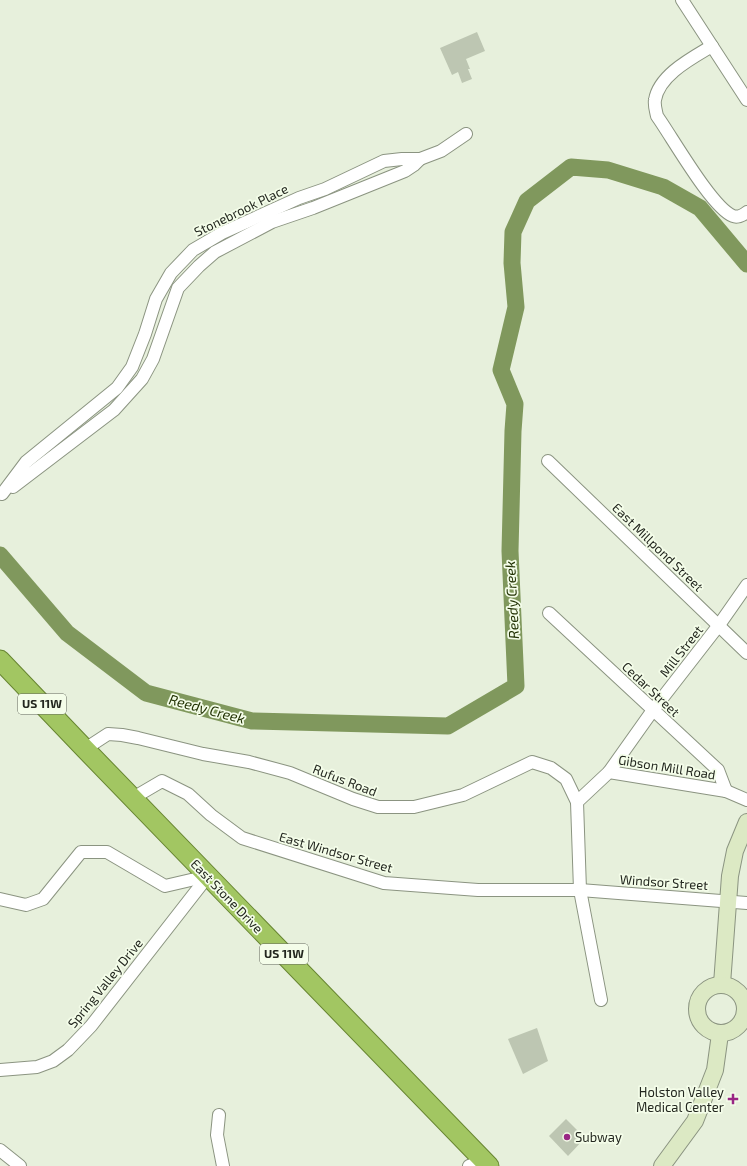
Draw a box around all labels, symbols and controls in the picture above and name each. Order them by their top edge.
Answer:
street label: Stonebrook Place [191,180,291,240]
street label: East Millpond Street [609,500,707,595]
water label: Reedy Creek [501,561,522,639]
street label: Mill Street [656,622,706,680]
street label: Cedar Street [619,658,683,720]
water label: Reedy Creek [167,690,247,727]
road number: US 11W [18,694,66,714]
street label: Gibson Mill Road [617,751,717,783]
street label: Rufus Road [311,760,379,800]
street label: East Windsor Street [277,828,395,876]
street label: East Stone Drive [188,856,266,936]
street label: Windsor Street [619,871,709,893]
street label: Spring Valley Drive [64,935,146,1031]
road number: US 11W [260,944,308,964]
place label: Holston Valley Medical Center [636,1084,724,1115]
marker: Holston Valley Medical Center [727,1093,739,1105]
place label: Subway [575,1129,622,1145]
marker: Subway [562,1132,572,1142]

